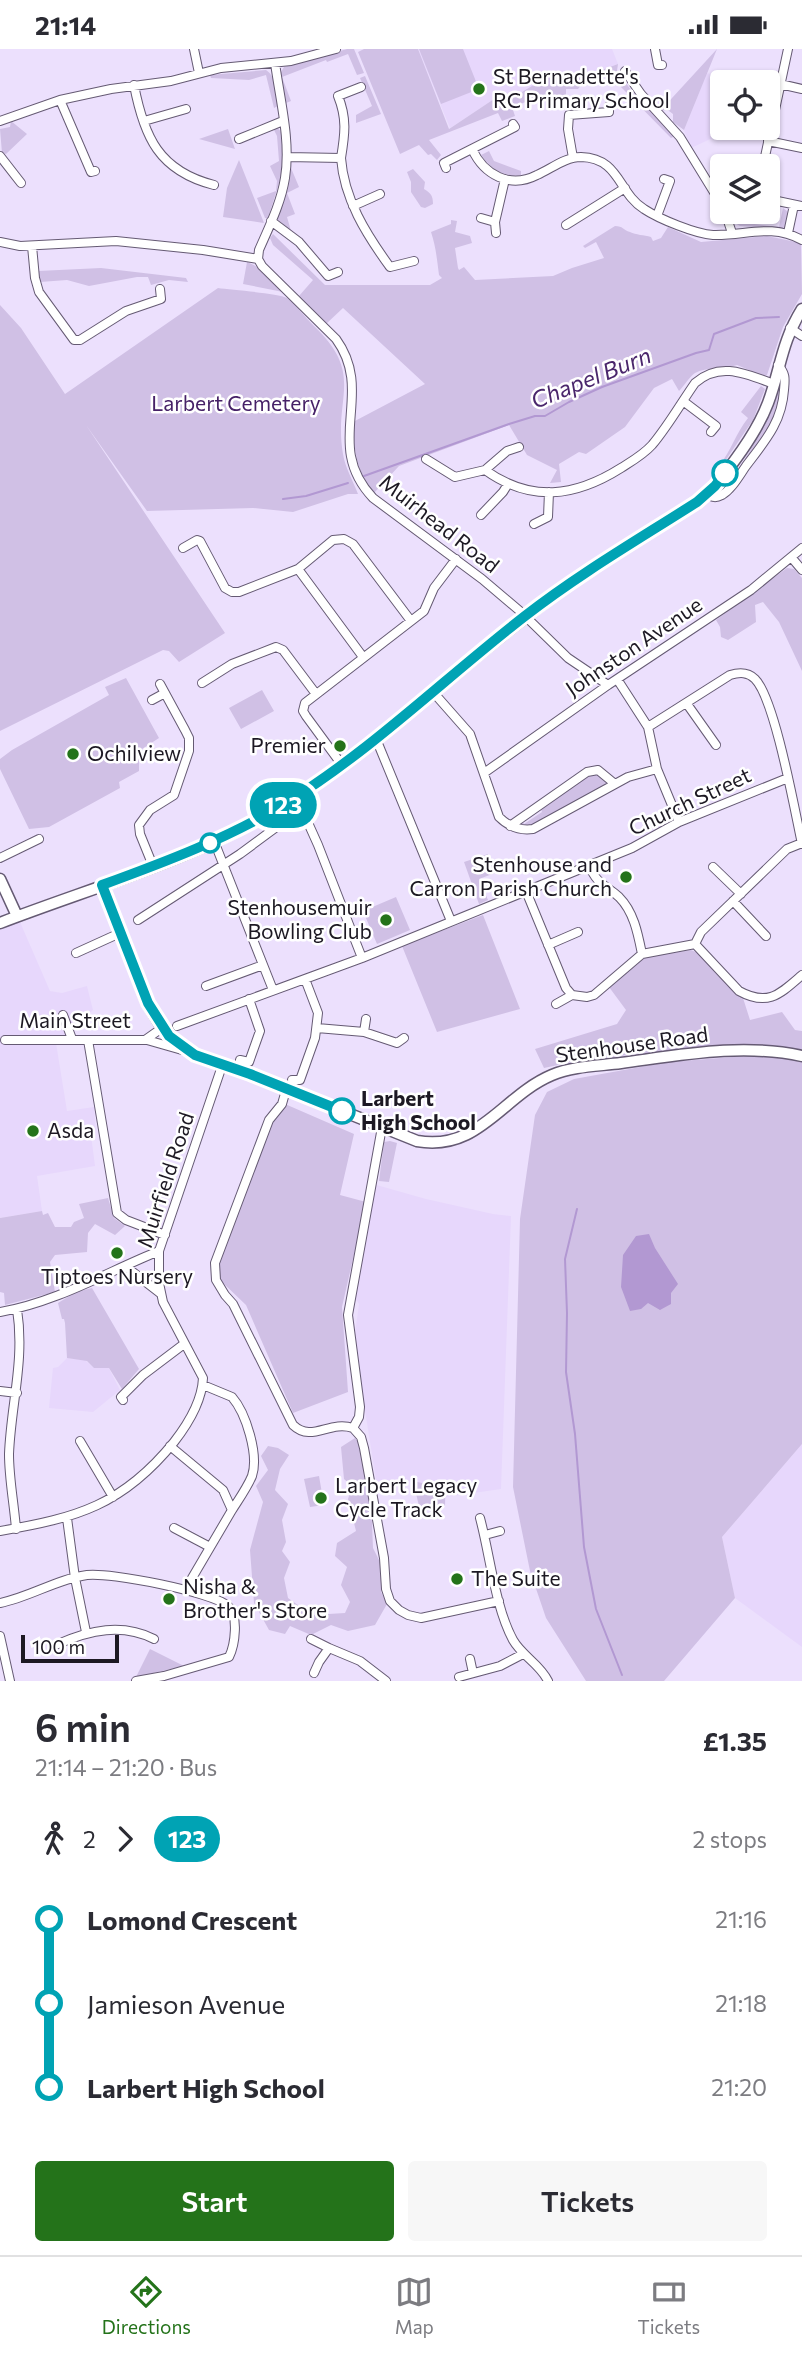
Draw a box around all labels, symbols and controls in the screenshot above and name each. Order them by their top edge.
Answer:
text: 21:14 [35,9,96,40]
place label: St Bernadette's RC Primary School [493,63,670,112]
map controls [710,70,780,224]
button: locate [710,70,780,140]
marker: St Bernadette's RC Primary School [471,81,487,97]
button: layers [710,154,780,224]
water label: Chapel Burn [526,340,655,414]
park label: Larbert Cemetery [151,390,321,415]
unlabelled marker [712,460,738,486]
street label: Muirhead Road [375,468,505,577]
street label: Johnston Avenue [560,591,706,701]
place label: Premier [251,732,326,757]
marker: Premier [332,738,348,754]
place label: Ochilview [87,740,181,765]
marker: Ochilview [65,746,81,762]
street label: Church Street [624,761,754,840]
line badge: 123 [243,782,323,828]
text: 123 [264,790,302,819]
unlabelled marker [200,833,220,853]
place label: Stenhouse and Carron Parish Church [409,851,612,900]
marker: Stenhouse and Carron Parish Church [618,869,634,885]
place label: Stenhousemuir Bowling Club [228,894,372,943]
marker: Stenhousemuir Bowling Club [378,912,394,928]
street label: Main Street [19,1007,131,1032]
street label: Stenhouse Road [554,1020,710,1067]
place label: Larbert High School [361,1085,476,1134]
marker: Larbert High School [329,1098,355,1124]
street label: Muirfield Road [131,1109,198,1250]
place label: Asda [47,1117,94,1142]
marker: Asda [25,1123,41,1139]
marker: Tiptoes Nursery [109,1245,125,1261]
place label: Tiptoes Nursery [41,1263,193,1288]
place label: Larbert Legacy Cycle Track [335,1472,478,1521]
marker: Larbert Legacy Cycle Track [313,1490,329,1506]
place label: The Suite [471,1565,561,1590]
marker: The Suite [449,1571,465,1587]
place label: Nisha & Brother's Store [183,1573,327,1622]
marker: Nisha & Brother's Store [161,1591,177,1607]
scale bar [21,1632,119,1664]
text: 100 m [32,1635,85,1658]
text: 6 min [35,1703,131,1750]
text: £1.35 [703,1725,767,1756]
text: 21:14 – 21:20 · Bus [35,1753,217,1781]
icon: walk [35,1820,73,1858]
icon: forward [106,1820,144,1858]
text: 123 [168,1824,206,1853]
text: 2 [83,1825,96,1853]
text: 2 stops [693,1825,767,1853]
text: Lomond Crescent [87,1904,297,1935]
text: 21:16 [715,1905,767,1933]
text: Jamieson Avenue [87,1988,285,2019]
text: 21:18 [715,1989,767,2017]
text: Larbert High School [87,2072,325,2103]
text: 21:20 [711,2073,767,2101]
button: Start [35,2161,394,2241]
button: Tickets [408,2161,767,2241]
tab: Directions [102,2273,191,2338]
tab: Map [395,2273,434,2338]
tab: Tickets [637,2273,700,2338]

